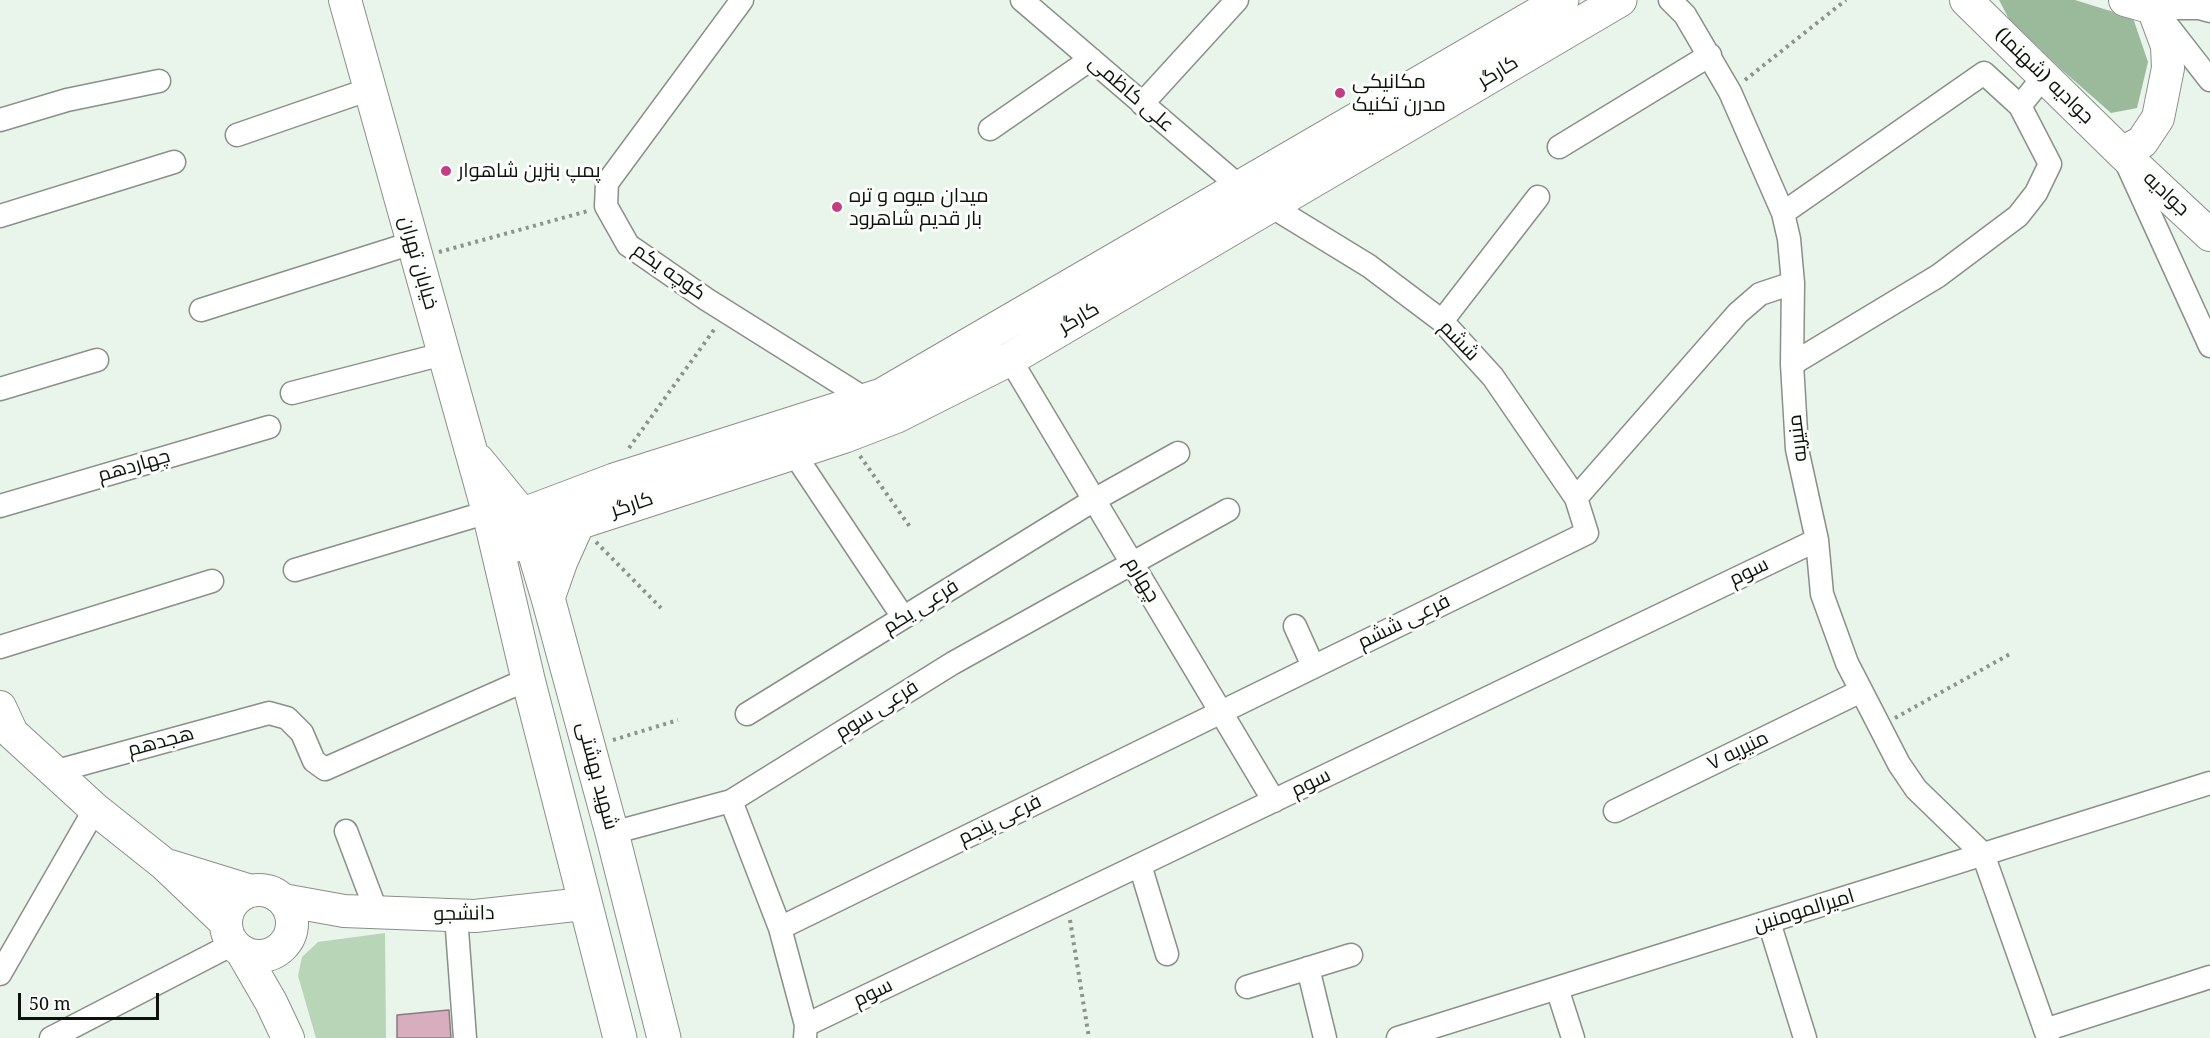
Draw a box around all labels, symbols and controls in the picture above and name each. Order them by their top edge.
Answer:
street label: جوادیه (شهنما) [1989,23,2099,129]
street label: علی کاظمی [1083,50,1179,138]
street label: کارگر [1473,51,1523,93]
place label: مکانیکی مدرن تکنیک [1352,70,1446,117]
marker: مکانیکی مدرن تکنیک [1333,86,1347,100]
place label: پمپ بنزین شاهوار [458,159,601,183]
marker: پمپ بنزین شاهوار [439,164,453,178]
street label: جوادیه [2138,167,2194,221]
place label: میدان میوه و تره بار قدیم شاهرود [849,184,989,231]
marker: میدان میوه و تره بار قدیم شاهرود [830,200,844,214]
street label: خیابان تهران [393,214,443,312]
street label: کوچه یکم [628,238,710,306]
street label: کارگر [1054,297,1104,339]
street label: ششم [1434,316,1484,366]
street label: منیریه [1783,413,1813,463]
street label: چهاردهم [95,444,173,488]
street label: کارگر [608,487,656,523]
street label: سوم [1725,552,1773,592]
street label: چهارم [1119,553,1165,607]
street label: فرعی یکم [879,574,963,640]
street label: فرعی ششم [1354,589,1454,655]
street label: فرعی سوم [831,675,923,745]
street label: شهید بهشتی [571,719,623,833]
street label: هجدهم [125,722,197,762]
street label: منیریه ۷ [1703,726,1773,776]
street label: سوم [1287,763,1335,803]
street label: فرعی پنجم [955,790,1045,850]
street label: امیرالمومنین [1750,884,1858,938]
street label: دانشجو [433,901,495,927]
street label: سوم [849,973,897,1013]
scale bar [21,981,162,1019]
text: 50 m [29,991,71,1015]

